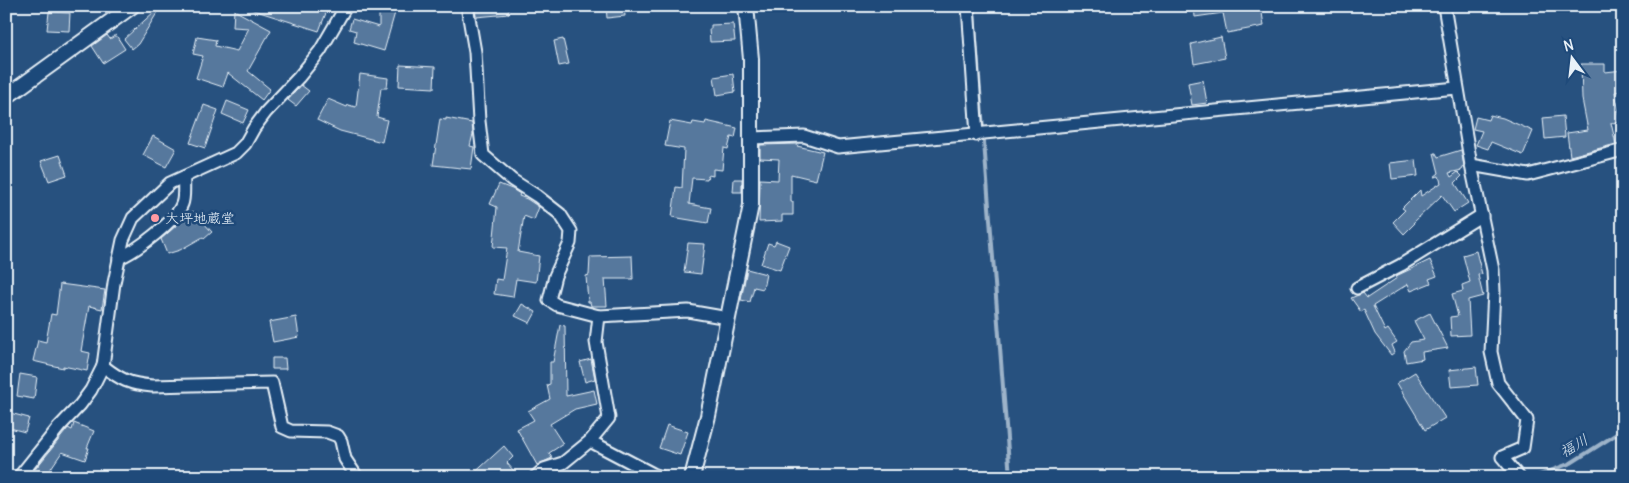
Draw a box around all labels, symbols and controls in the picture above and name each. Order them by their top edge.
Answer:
north arrow [1546,32,1596,82]
text: N [1562,35,1576,55]
place label: 大坪地蔵堂 [165,209,235,227]
marker: 大坪地蔵堂 [149,212,161,224]
water label: 福川 [1556,430,1591,461]

